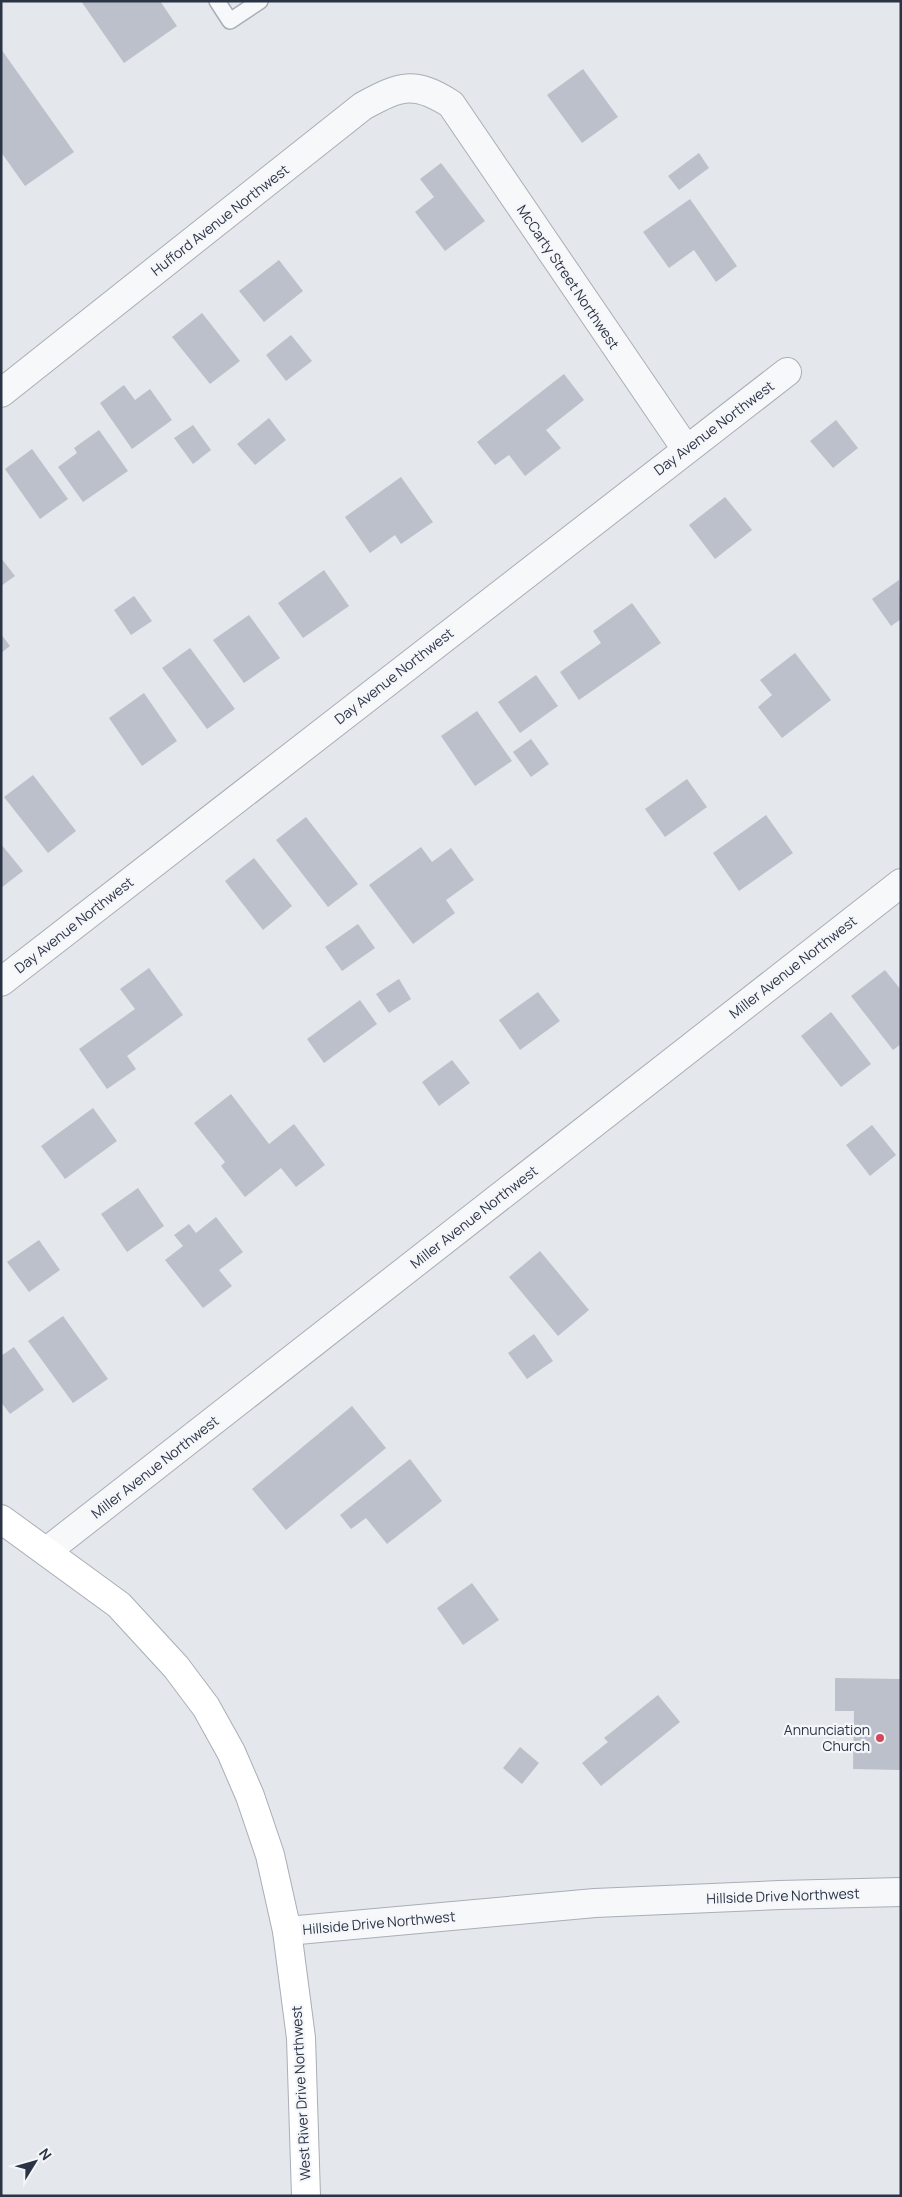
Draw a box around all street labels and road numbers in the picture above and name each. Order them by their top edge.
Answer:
street label: Hufford Avenue Northwest [147,159,293,280]
street label: McCarty Street Northwest [513,201,624,353]
street label: Day Avenue Northwest [650,376,778,479]
street label: Day Avenue Northwest [330,623,457,728]
street label: Day Avenue Northwest [10,872,137,977]
street label: Miller Avenue Northwest [725,911,861,1022]
street label: Miller Avenue Northwest [406,1161,542,1272]
street label: Miller Avenue Northwest [87,1411,223,1522]
street label: Hillside Drive Northwest [706,1883,860,1908]
street label: Hillside Drive Northwest [302,1906,457,1939]
street label: West River Drive Northwest [286,2005,315,2181]

